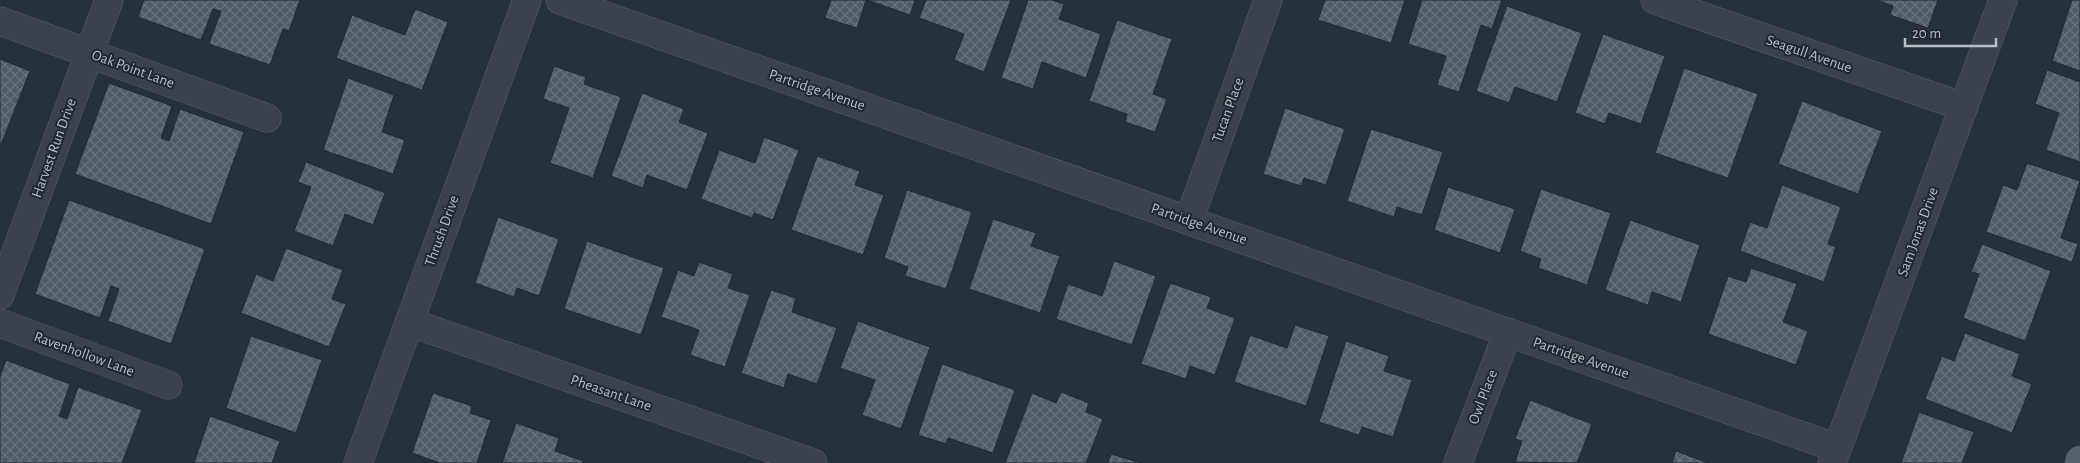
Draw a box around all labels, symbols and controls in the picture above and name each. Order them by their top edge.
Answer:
scale bar [1905,15,1996,47]
text: 20 m [1912,26,1941,41]
street label: Seagull Avenue [1764,32,1854,76]
street label: Oak Point Lane [90,47,176,91]
street label: Partridge Avenue [767,67,867,113]
street label: Tucan Place [1209,76,1247,144]
street label: Harvest Run Drive [29,96,79,200]
street label: Sam Jonas Drive [1895,185,1941,278]
street label: Thrush Drive [422,193,462,269]
street label: Partridge Avenue [1149,201,1249,247]
street label: Ravenhollow Lane [32,329,136,379]
street label: Partridge Avenue [1531,335,1631,381]
street label: Owl Place [1466,368,1500,426]
street label: Pheasant Lane [569,372,653,414]

